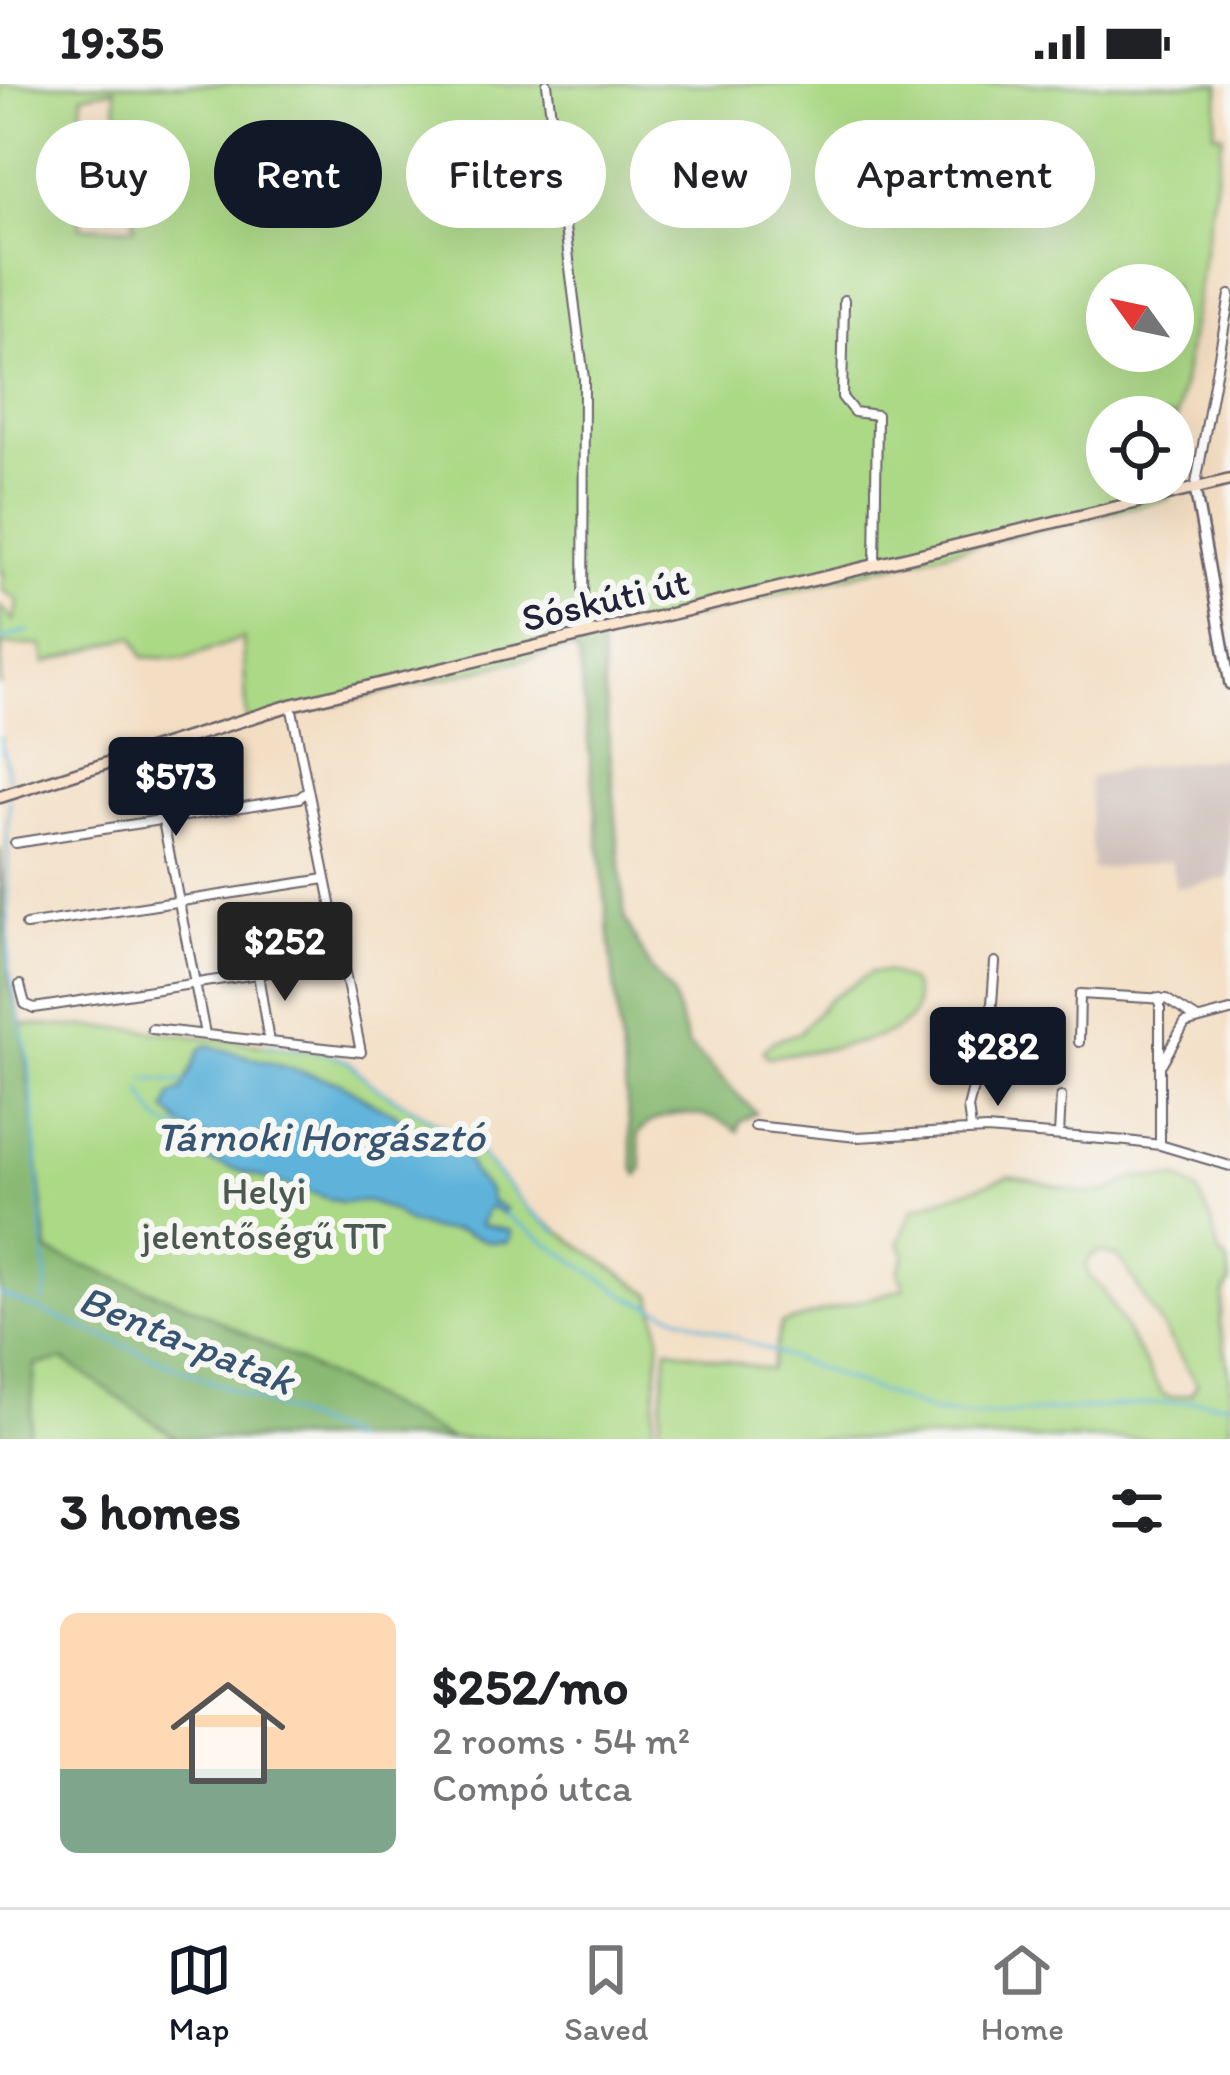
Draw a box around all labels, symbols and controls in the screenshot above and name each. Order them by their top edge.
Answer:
text: 19:35 [60,15,164,69]
chip: Buy [36,120,190,228]
chip: Rent [214,120,382,228]
chip: Filters [406,120,606,228]
chip: New [630,120,791,228]
chip: Apartment [815,120,1095,228]
north arrow [1086,264,1194,372]
map controls [1086,264,1194,504]
button: locate [1086,396,1194,504]
street label: Sóskúti út [517,557,693,642]
pin: $573 [105,737,247,839]
text: $573 [136,752,216,799]
pin: $252 [214,902,356,1004]
text: $252 [244,917,326,964]
pin: $282 [927,1007,1069,1109]
text: $282 [957,1022,1039,1069]
water label: Tárnoki Horgásztó [155,1111,486,1162]
park label: Helyi jelentőségű TT [141,1167,387,1259]
water label: Benta-patak [72,1273,304,1407]
icon: filters [1104,1478,1170,1544]
text: 3 homes [60,1481,241,1542]
text: $252/mo [432,1656,629,1717]
icon: home [156,1661,300,1805]
text: 2 rooms · 54 m² [432,1717,690,1764]
text: Compó utca [432,1764,632,1811]
tab: Map [166,1937,232,2048]
tab: Saved [564,1937,648,2048]
tab: Home [981,1937,1064,2048]

